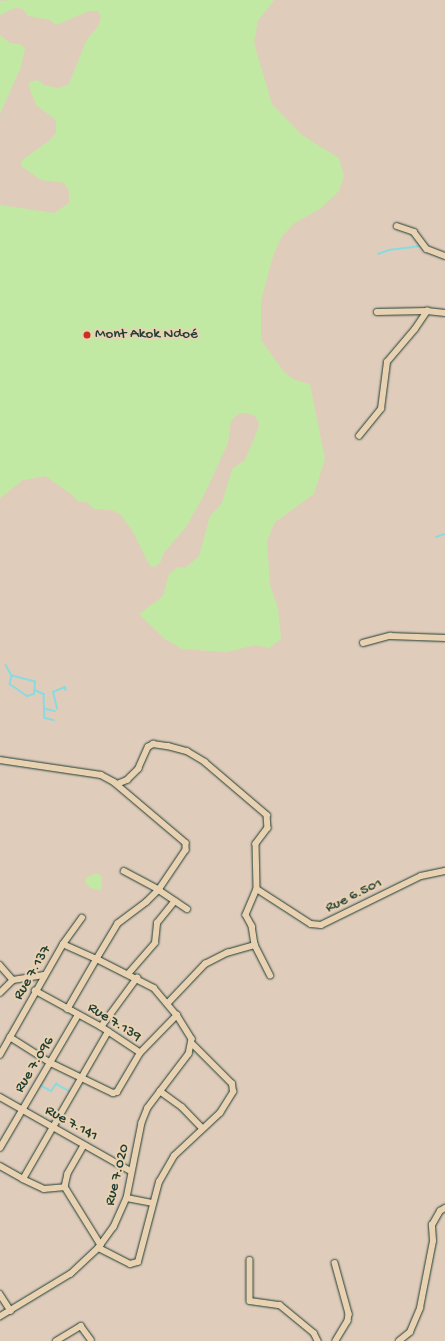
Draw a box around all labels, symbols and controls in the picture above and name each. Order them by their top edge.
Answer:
place label: Mont Akok Ndoé [95,326,198,344]
marker: Mont Akok Ndoé [82,330,92,340]
street label: Rue 6.501 [323,875,385,917]
street label: Rue 7.137 [10,942,56,1004]
street label: Rue 7.139 [84,999,144,1047]
street label: Rue 7.096 [11,1034,59,1096]
street label: Rue 7.141 [41,1102,101,1146]
street label: Rue 7.020 [102,1142,134,1208]

